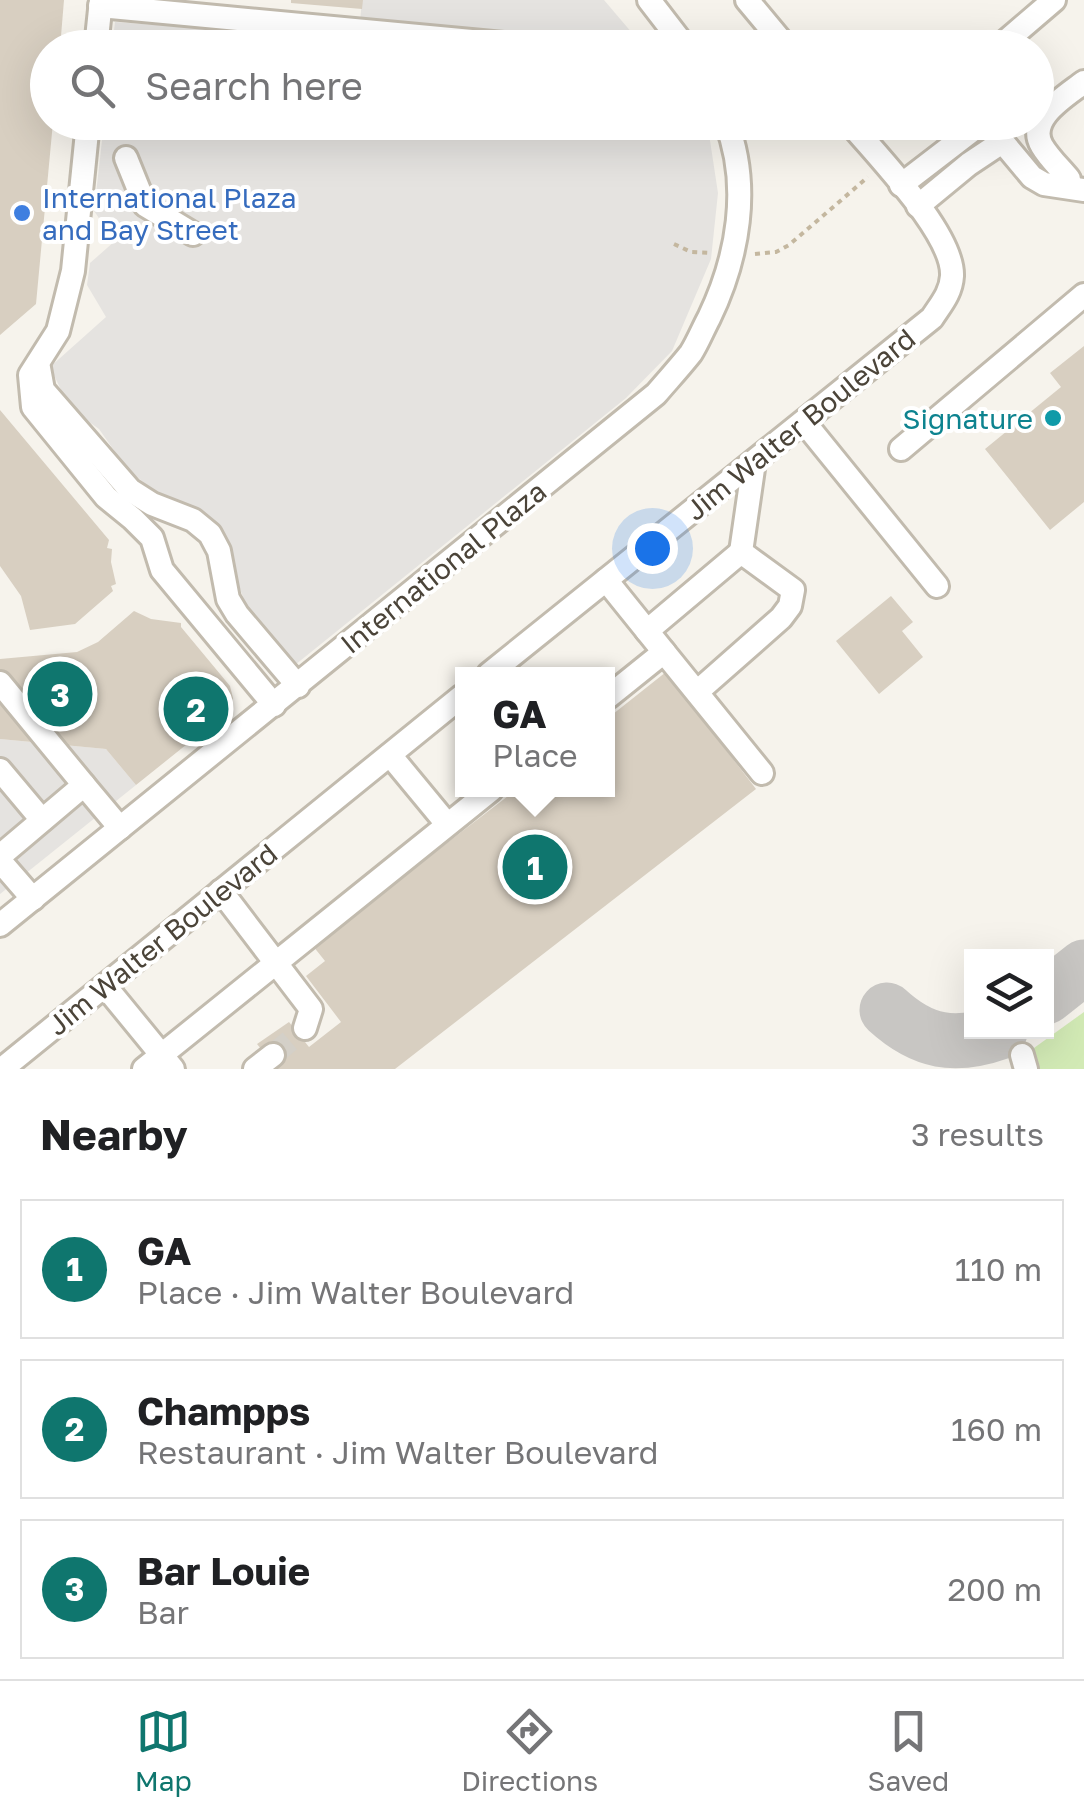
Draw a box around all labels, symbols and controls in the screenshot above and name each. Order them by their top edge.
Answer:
search box [30,30,1054,140]
icon: search [65,58,120,113]
text: Search here [145,63,363,108]
place label: International Plaza and Bay Street [42,181,297,246]
marker: International Plaza and Bay Street [11,202,33,224]
street label: Jim Walter Boulevard [679,321,921,527]
place label: Signature [903,402,1033,435]
marker: Signature [1042,407,1064,429]
street label: International Plaza [334,474,552,660]
your location [627,523,678,574]
pin: 3 [28,656,92,732]
popup [455,667,615,797]
pin: 2 [164,672,228,746]
text: GA [492,691,547,736]
text: Place [492,736,578,774]
pin: 1 [502,830,568,904]
street label: Jim Walter Boulevard [41,836,283,1042]
map controls [964,949,1054,1039]
button: layers [964,949,1054,1039]
text: Nearby [40,1109,188,1159]
text: 3 results [911,1115,1044,1153]
text: GA [137,1228,191,1273]
text: 1 [66,1250,83,1288]
text: 110 m [955,1250,1042,1288]
text: Place · Jim Walter Boulevard [137,1273,574,1311]
text: Champps [137,1388,310,1433]
text: 2 [65,1410,84,1448]
text: 160 m [951,1410,1042,1448]
text: Restaurant · Jim Walter Boulevard [137,1433,659,1471]
text: Bar Louie [137,1548,310,1593]
text: 3 [65,1570,84,1608]
text: 200 m [947,1570,1042,1608]
text: Bar [137,1593,189,1631]
tab: Map [135,1704,192,1797]
tab: Directions [461,1704,598,1797]
tab: Saved [867,1704,949,1797]

